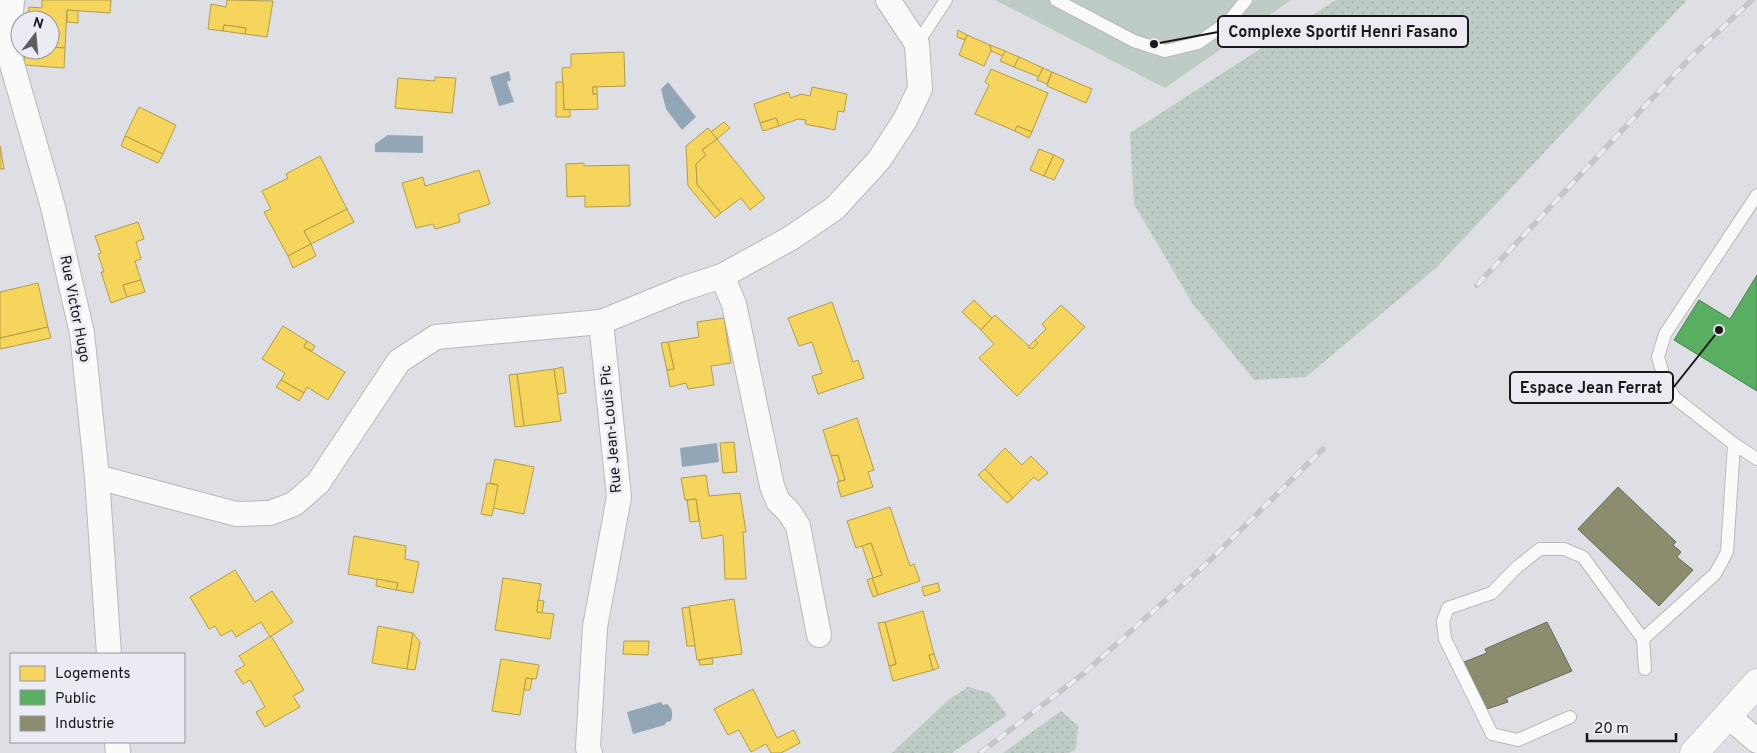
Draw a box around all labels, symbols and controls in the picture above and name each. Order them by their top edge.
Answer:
north arrow [10,10,60,60]
text: N [31,14,45,34]
callout: Complexe Sportif Henri Fasano [1218,16,1468,47]
text: Complexe Sportif Henri Fasano [1228,23,1458,43]
street label: Rue Victor Hugo [54,254,94,364]
street label: Rue Jean-Louis Pic [597,364,627,494]
callout: Espace Jean Ferrat [1510,372,1673,403]
text: Espace Jean Ferrat [1520,379,1662,399]
legend [10,653,185,743]
text: Logements [55,665,131,684]
text: Public [55,690,96,709]
scale bar [1587,710,1676,742]
text: Industrie [55,715,114,734]
text: 20 m [1594,720,1629,739]

